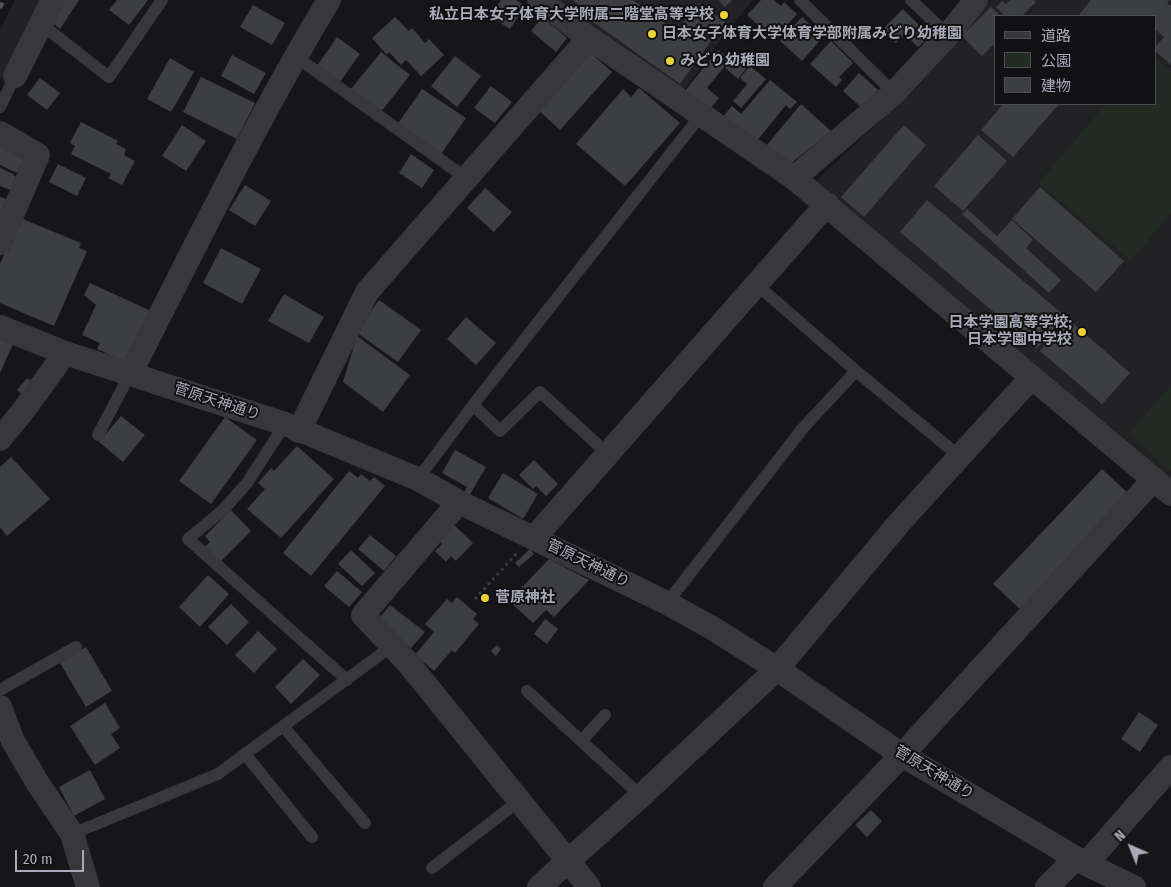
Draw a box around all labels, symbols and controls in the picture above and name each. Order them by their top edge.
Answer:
place label: 私立日本女子体育大学附属二階堂高等学校 [429,6,714,24]
marker: 私立日本女子体育大学附属二階堂高等学校 [718,9,730,21]
legend [994,15,1156,105]
place label: 日本女子体育大学体育学部附属みどり幼稚園 [662,25,962,43]
text: 道路 [1041,27,1071,45]
marker: 日本女子体育大学体育学部附属みどり幼稚園 [646,28,658,40]
place label: みどり幼稚園 [680,52,770,70]
text: 公園 [1041,52,1071,70]
marker: みどり幼稚園 [664,55,676,67]
text: 建物 [1041,77,1071,95]
place label: 日本学園高等学校; 日本学園中学校 [949,314,1072,349]
marker: 日本学園高等学校; 日本学園中学校 [1076,326,1088,338]
street label: 菅原天神通り [171,380,263,424]
street label: 菅原天神通り [544,536,632,592]
place label: 菅原神社 [495,589,555,607]
marker: 菅原神社 [479,592,491,604]
street label: 菅原天神通り [891,742,977,804]
north arrow [1106,822,1156,872]
text: N [1111,827,1129,845]
scale bar [18,840,86,872]
text: 20 m [23,850,53,868]

